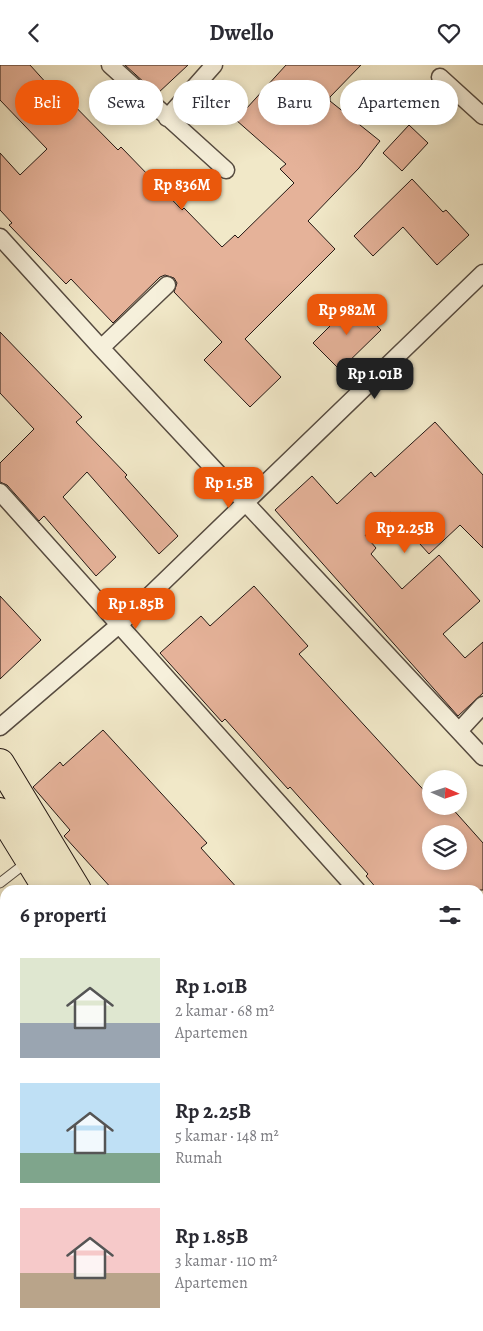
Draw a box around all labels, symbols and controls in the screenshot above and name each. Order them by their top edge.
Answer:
text: Dwello [209,18,274,48]
icon: back [20,19,48,47]
icon: heart [435,19,463,47]
chip: Beli [15,80,79,125]
chip: Sewa [89,80,163,125]
chip: Filter [173,80,248,125]
chip: Baru [258,80,330,125]
chip: Apartemen [340,80,458,125]
pin: Rp 836M [136,169,228,211]
text: Rp 836M [154,174,210,196]
pin: Rp 982M [301,293,393,336]
text: Rp 982M [318,299,376,321]
pin: Rp 1.01B [323,357,427,400]
text: Rp 1.01B [347,363,403,385]
pin: Rp 1.5B [183,467,275,509]
text: Rp 1.5B [205,472,253,494]
pin: Rp 2.25B [353,511,457,554]
text: Rp 2.25B [376,517,434,539]
pin: Rp 1.85B [84,587,188,630]
text: Rp 1.85B [108,593,164,615]
north arrow [422,770,468,815]
map controls [422,770,467,870]
button: layers [422,825,467,870]
text: 6 properti [20,901,107,929]
icon: filters [436,901,464,929]
text: Rp 1.01B [175,972,248,1000]
icon: home [60,978,120,1038]
text: 2 kamar · 68 m² [175,1000,274,1022]
text: Apartemen [175,1022,248,1044]
text: Rp 2.25B [175,1097,251,1125]
icon: home [60,1103,120,1163]
text: 5 kamar · 148 m² [175,1125,279,1147]
text: Rumah [175,1147,222,1169]
text: Rp 1.85B [175,1222,248,1250]
icon: home [60,1228,120,1288]
text: 3 kamar · 110 m² [175,1250,278,1272]
text: Apartemen [175,1272,248,1294]

